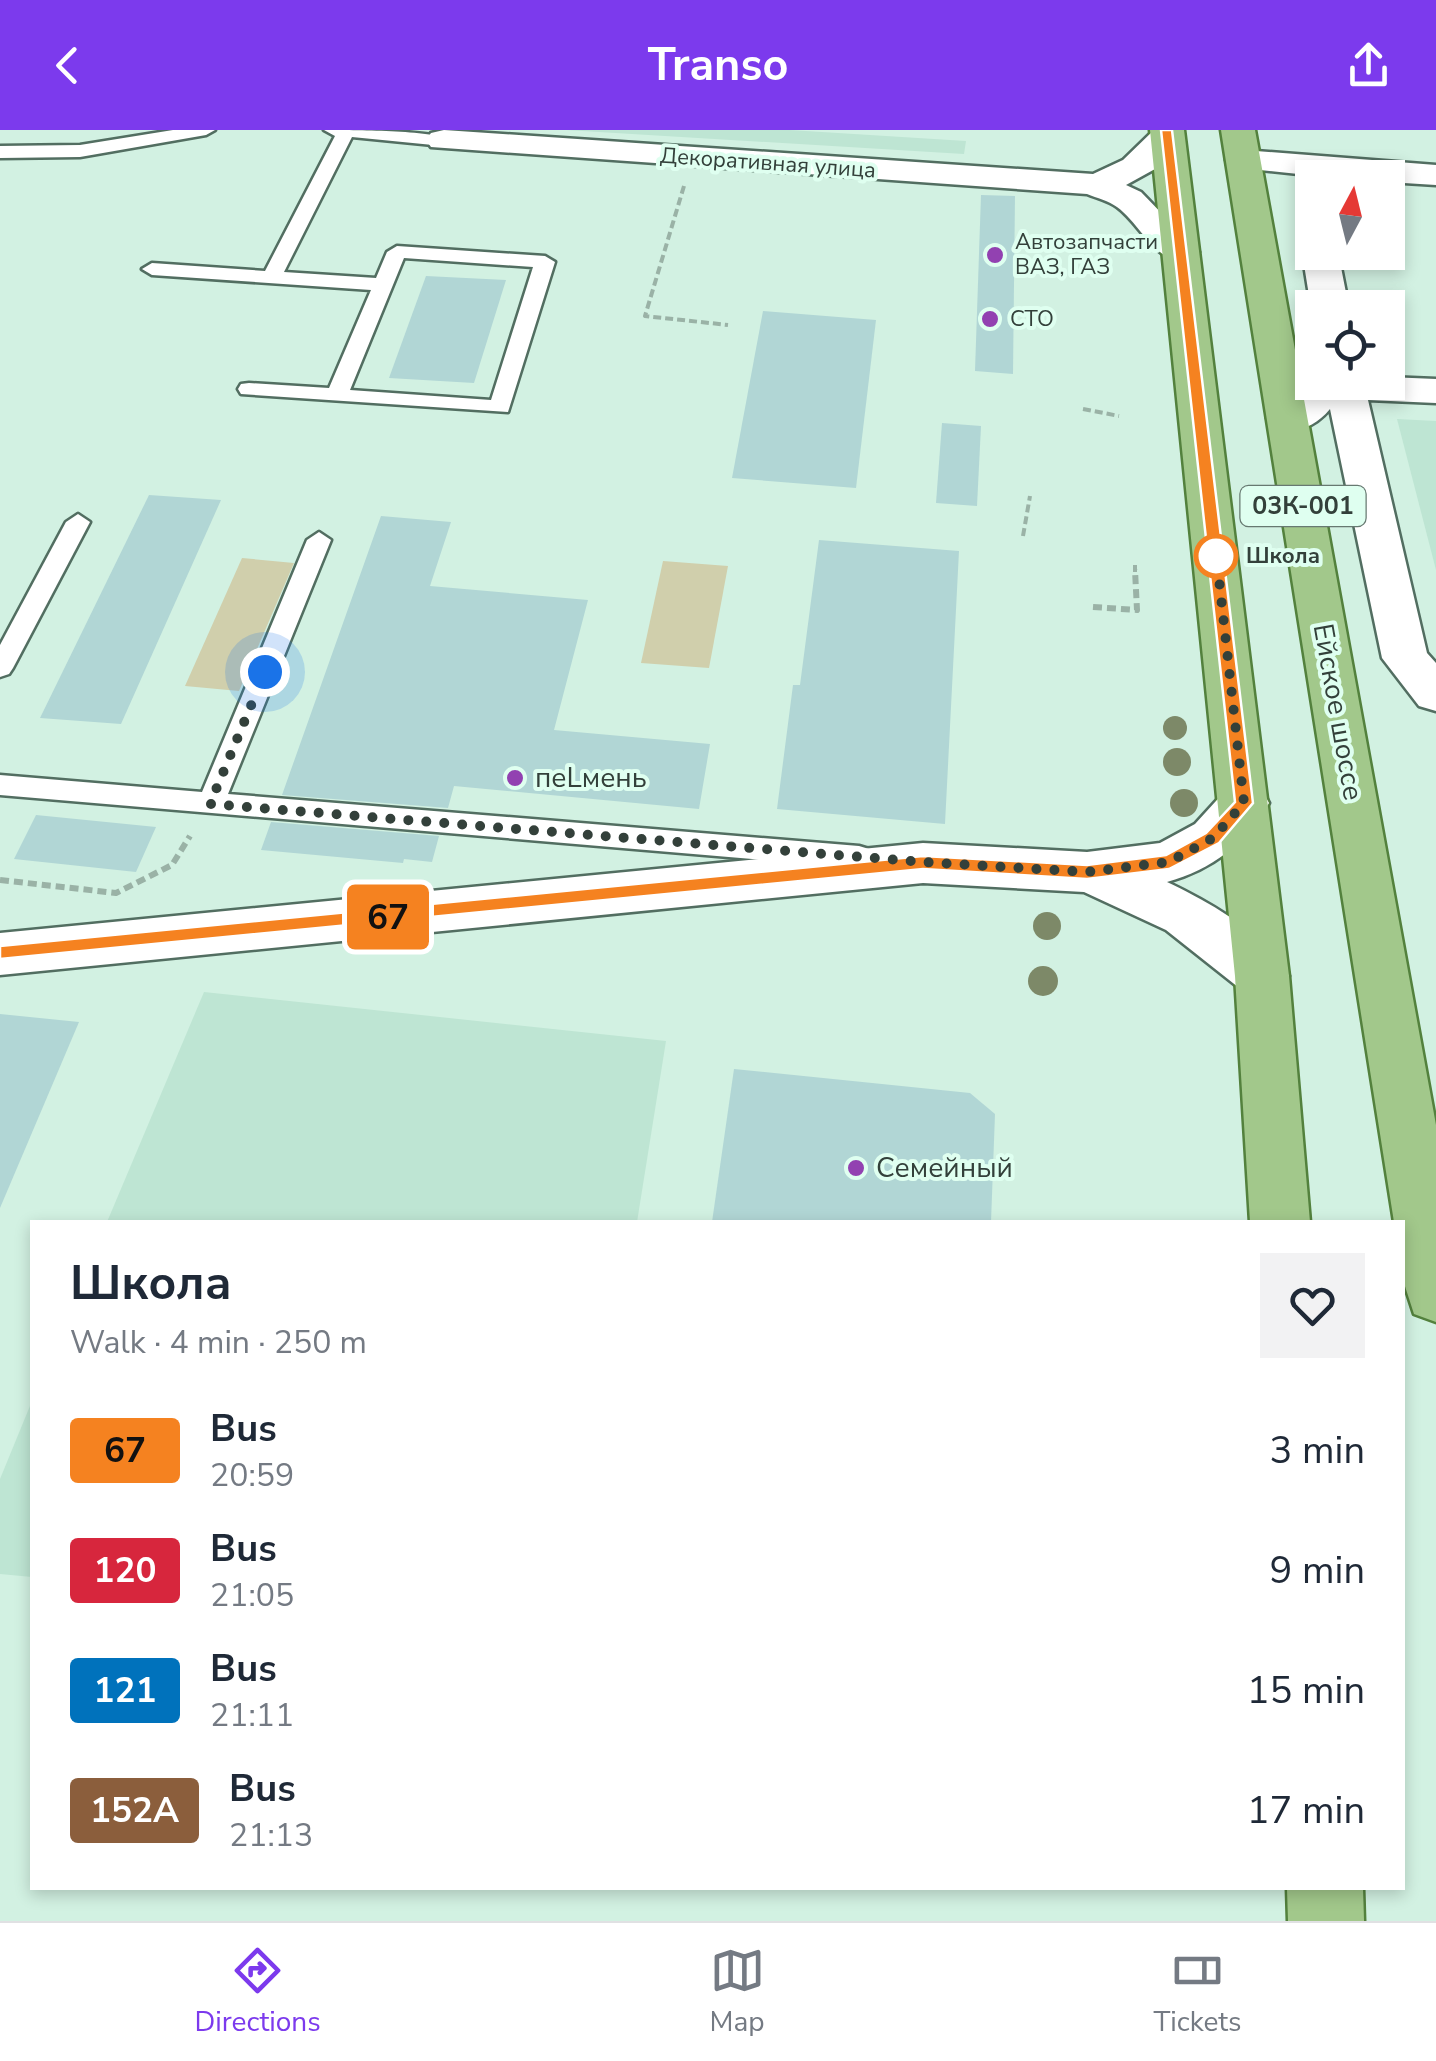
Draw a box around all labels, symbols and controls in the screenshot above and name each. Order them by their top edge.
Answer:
text: Transo [648,35,788,96]
icon: back [40,38,95,93]
icon: share [1341,38,1396,93]
street label: Декоративная улица [659,140,877,186]
north arrow [1295,160,1405,270]
map controls [1295,160,1405,400]
place label: Автозапчасти ВАЗ, ГАЗ [1015,227,1158,282]
marker: Автозапчасти ВАЗ, ГАЗ [984,244,1006,266]
button: locate [1295,290,1405,400]
place label: СТО [1010,304,1054,334]
marker: СТО [979,308,1001,330]
road number: 03К-001 [1240,486,1366,526]
marker: Школа [1195,535,1237,577]
place label: Школа [1246,541,1320,571]
street label: Ейское шоссе [1304,621,1372,803]
your location [240,647,290,697]
place label: пеLмень [535,759,647,797]
marker: пеLмень [504,767,526,789]
line badge: 67 [343,884,433,950]
text: 67 [367,894,409,941]
place label: Семейный [876,1149,1013,1187]
marker: Семейный [845,1157,867,1179]
text: Школа [70,1250,232,1316]
button: heart [1260,1253,1365,1358]
text: Walk · 4 min · 250 m [70,1321,367,1364]
text: Bus [210,1403,277,1454]
text: 3 min [1270,1425,1365,1476]
text: 67 [104,1427,146,1474]
text: 20:59 [210,1454,294,1497]
text: Bus [210,1523,277,1574]
text: 9 min [1270,1545,1365,1596]
text: 120 [93,1547,157,1594]
text: 21:05 [210,1574,294,1617]
text: Bus [210,1643,277,1694]
text: 15 min [1247,1665,1365,1716]
text: 121 [93,1667,157,1714]
text: 21:11 [210,1694,294,1737]
text: Bus [229,1763,296,1814]
text: 17 min [1247,1785,1365,1836]
text: 152A [90,1787,179,1834]
text: 21:13 [229,1814,313,1857]
tab: Directions [194,1943,321,2041]
tab: Map [710,1943,765,2041]
tab: Tickets [1153,1943,1242,2041]

